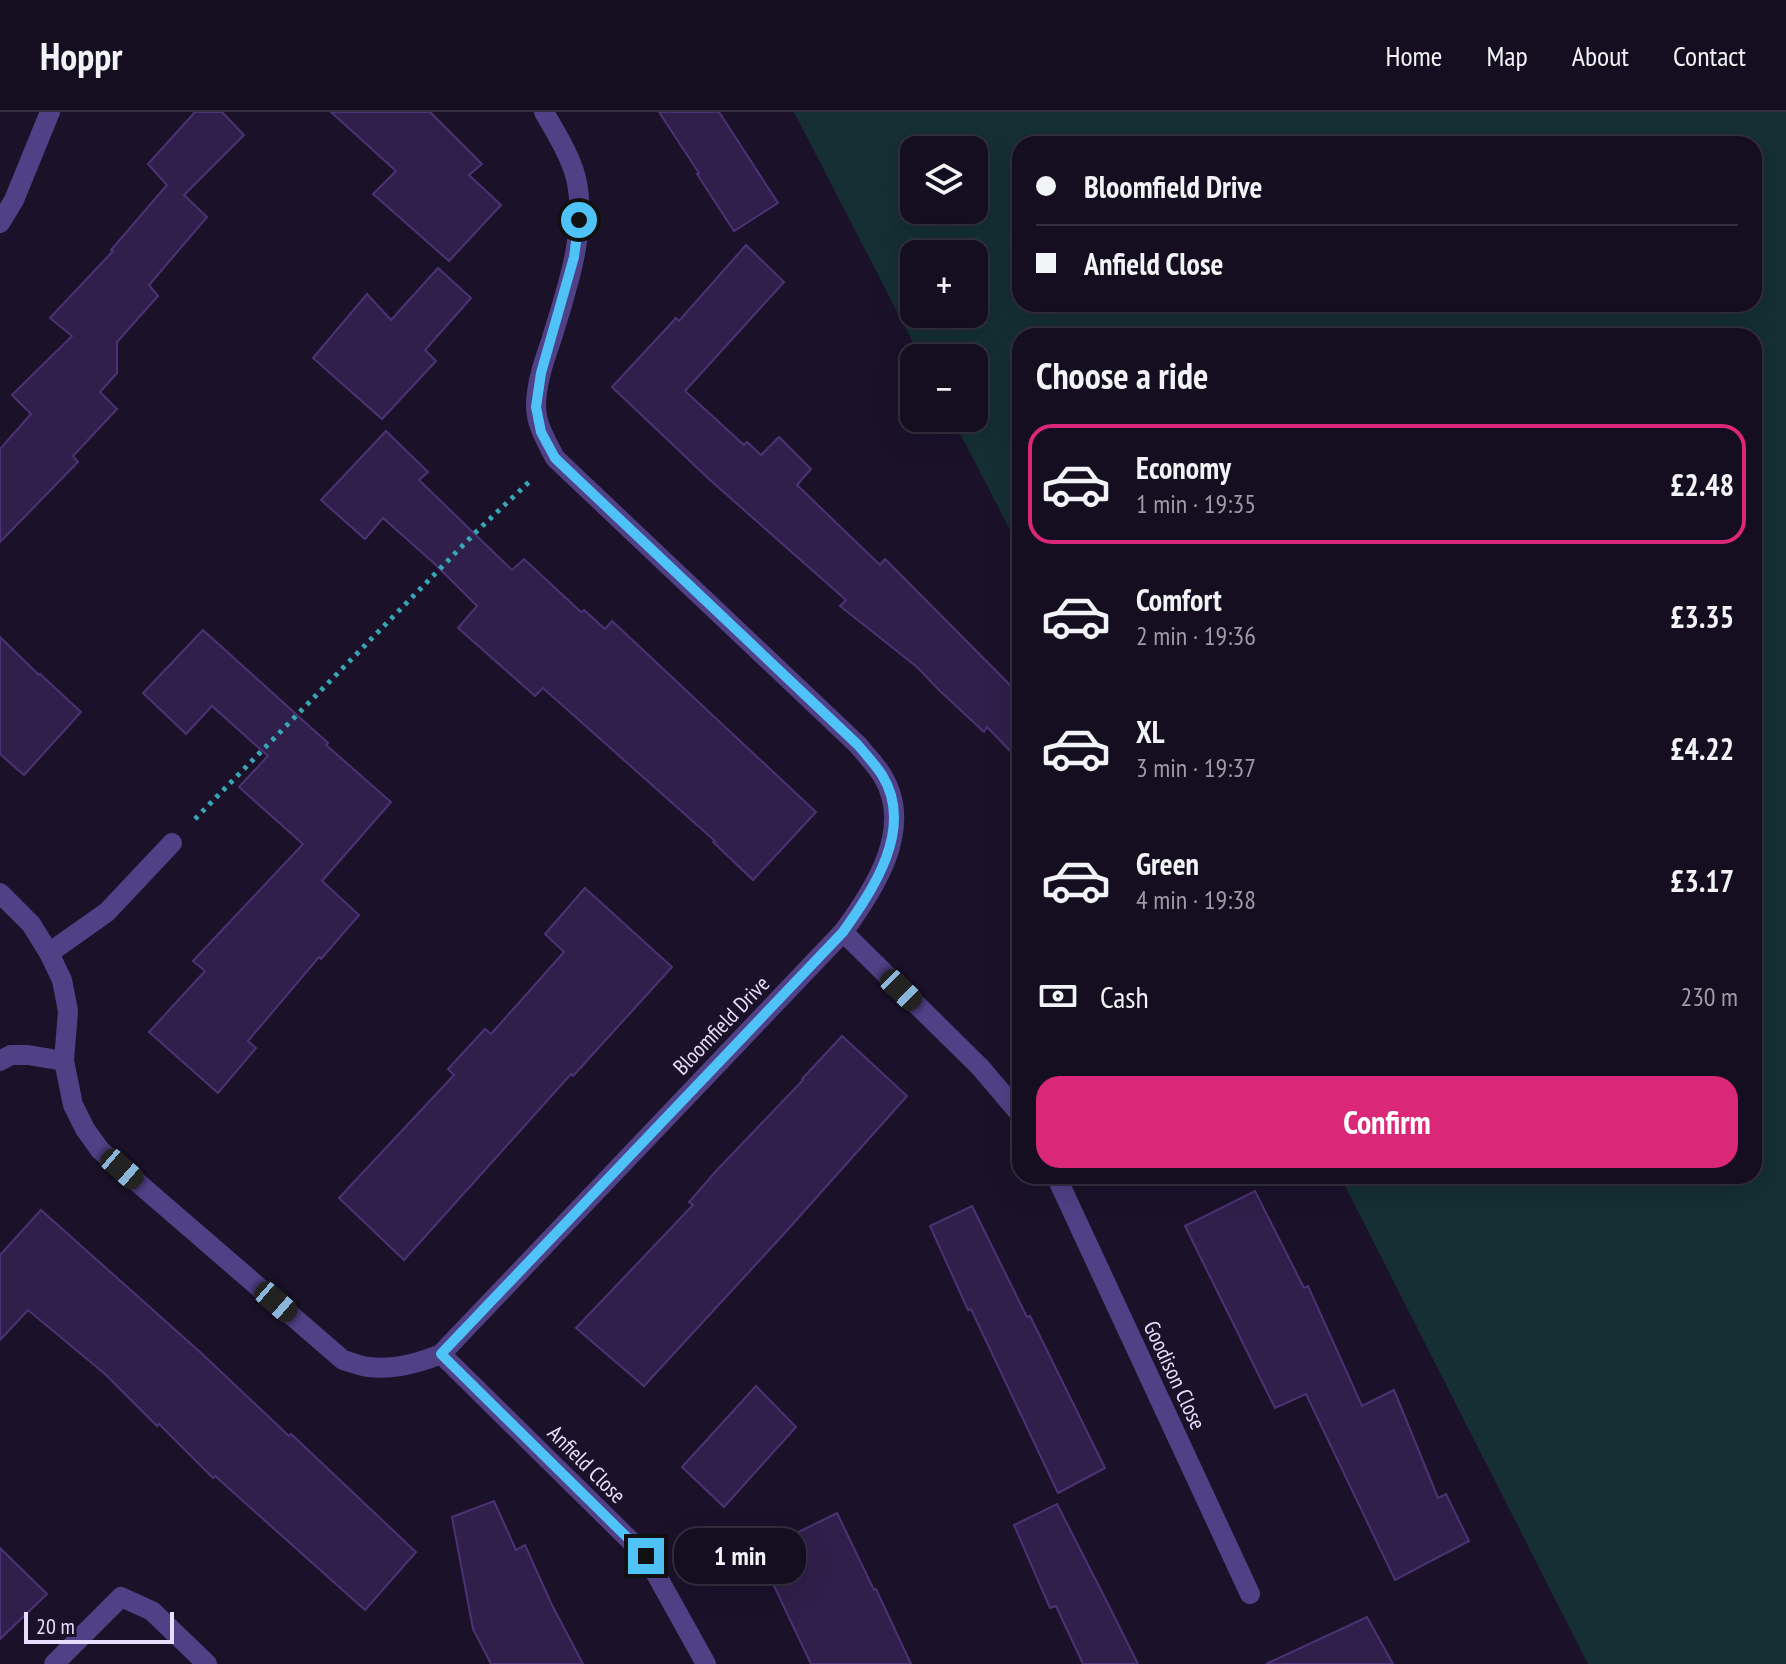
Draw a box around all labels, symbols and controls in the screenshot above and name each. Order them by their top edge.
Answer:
text: Hoppr [40,31,122,80]
text: Home [1386,37,1442,74]
text: Map [1486,37,1528,74]
text: About [1572,37,1629,74]
text: Contact [1673,37,1746,74]
map controls [900,136,988,432]
button: layers [900,136,988,224]
text: Bloomfield Drive [1084,167,1262,206]
route start [561,202,597,238]
button: + [900,240,988,328]
text: Anfield Close [1084,244,1223,283]
button: − [900,344,988,432]
text: Choose a ride [1036,352,1208,399]
icon: car [1040,448,1112,520]
text: Economy [1136,448,1231,487]
text: £2.48 [1670,465,1734,504]
text: 1 min · 19:35 [1136,487,1256,520]
icon: car [1040,580,1112,652]
text: Comfort [1136,580,1222,619]
text: £3.35 [1670,597,1734,636]
text: 2 min · 19:36 [1136,619,1256,652]
icon: car [1040,712,1112,784]
text: XL [1136,712,1165,751]
text: £4.22 [1670,729,1734,768]
text: 3 min · 19:37 [1136,751,1256,784]
icon: car [1040,844,1112,916]
text: Green [1136,844,1199,883]
text: £3.17 [1670,861,1734,900]
text: 4 min · 19:38 [1136,883,1256,916]
car [875,965,927,1015]
street label: Bloomfield Drive [667,970,775,1080]
icon: cash [1036,974,1080,1018]
text: Cash [1100,977,1149,1016]
text: 230 m [1680,980,1738,1013]
button: Confirm [1036,1076,1738,1168]
car [96,1144,148,1194]
car [250,1277,302,1327]
street label: Goodison Close [1138,1316,1212,1434]
street label: Anfield Close [542,1419,632,1509]
callout: 1 min [674,1528,806,1584]
route end [628,1538,664,1574]
text: 1 min [714,1539,766,1572]
scale bar [24,1608,174,1644]
text: 20 m [36,1612,75,1640]

